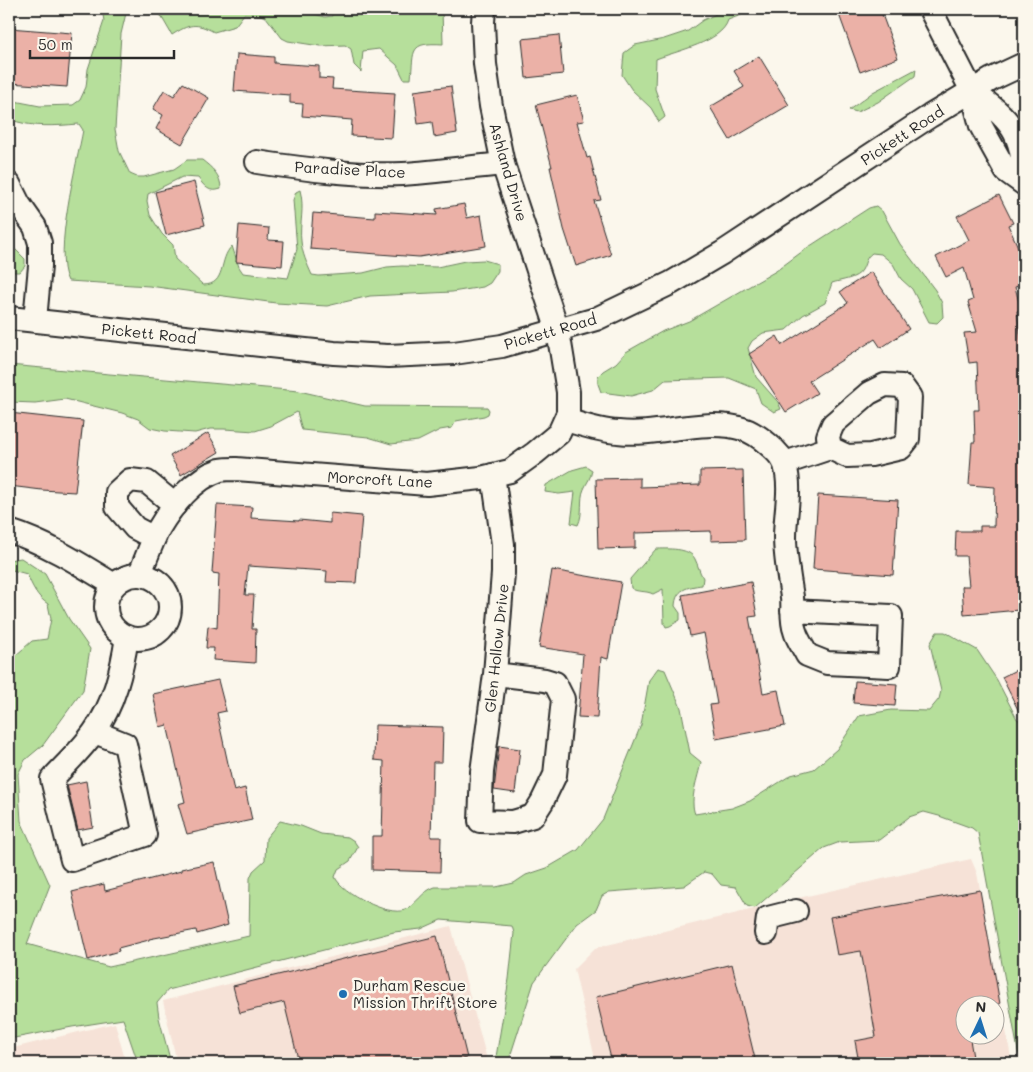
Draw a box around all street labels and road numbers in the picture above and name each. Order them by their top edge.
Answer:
street label: Pickett Road [857,101,947,169]
street label: Ashland Drive [485,120,533,224]
street label: Paradise Place [294,156,406,182]
street label: Pickett Road [501,308,599,354]
street label: Pickett Road [101,318,197,348]
street label: Morcroft Lane [327,466,433,492]
street label: Glen Hollow Drive [479,583,513,713]

